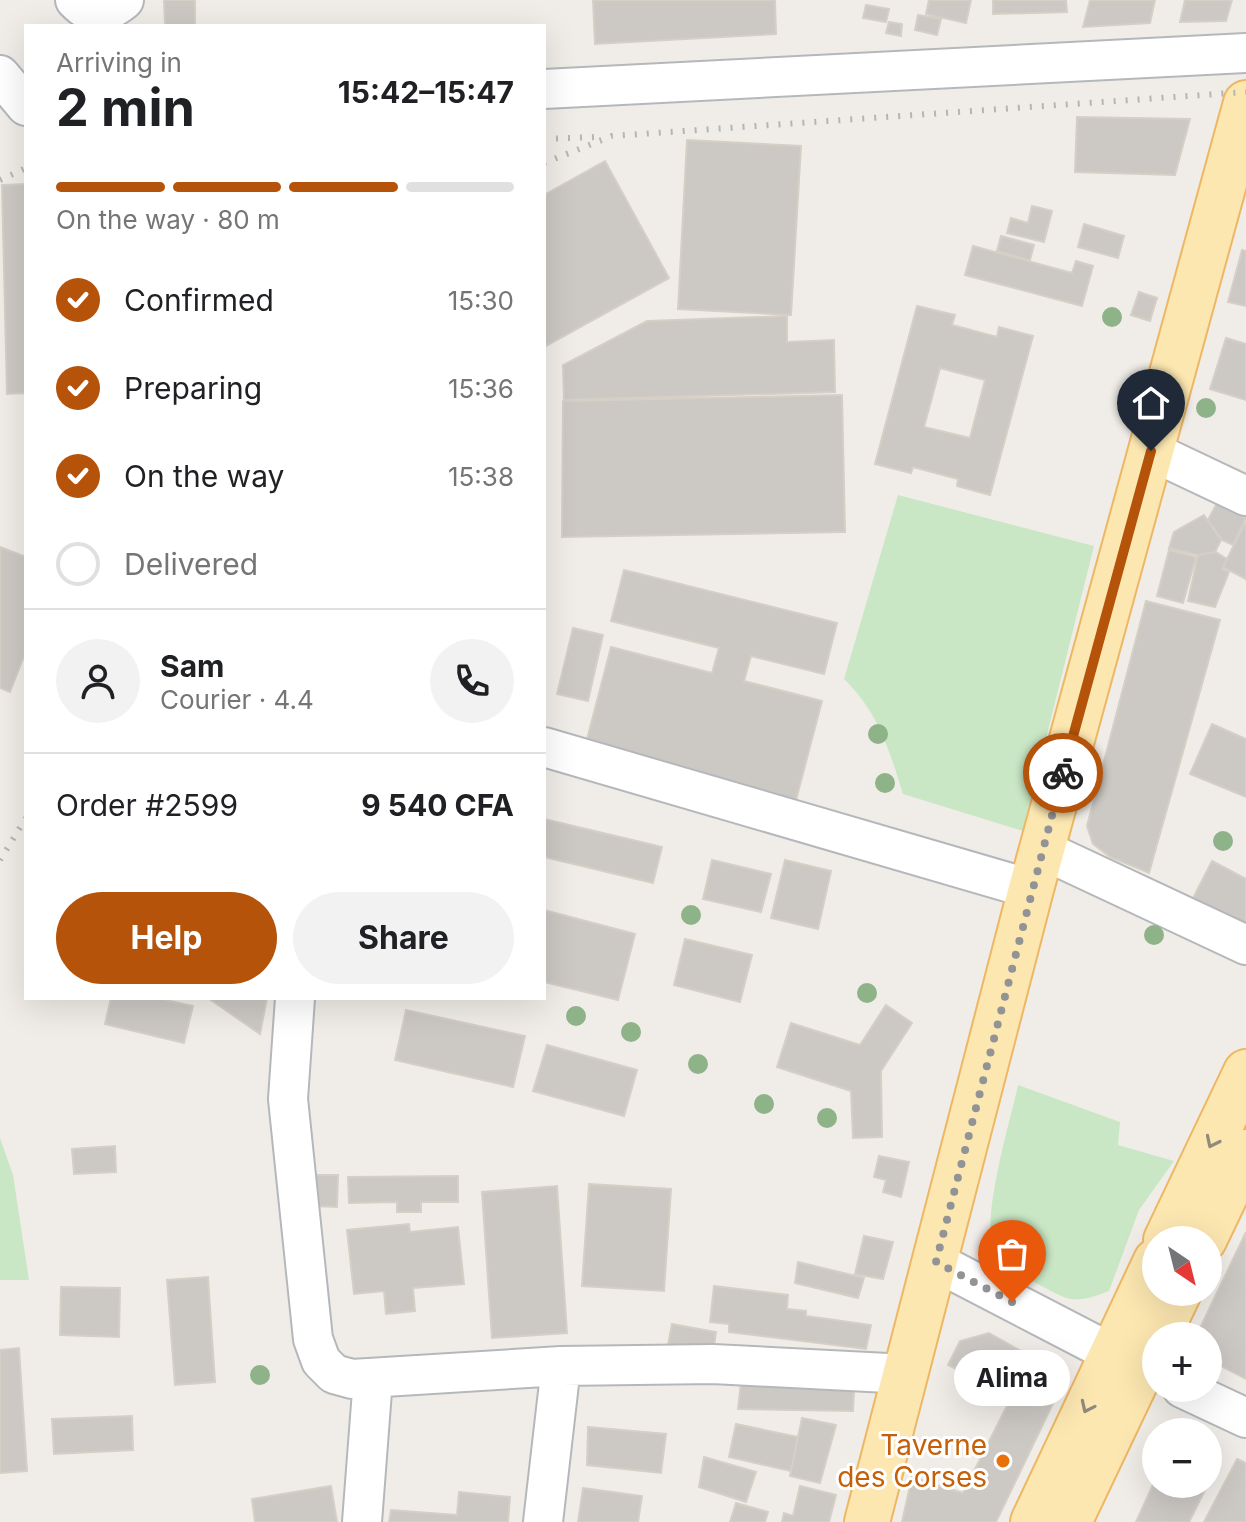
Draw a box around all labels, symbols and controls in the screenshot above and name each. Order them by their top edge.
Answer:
text: Arriving in [56,47,182,78]
text: 15:42–15:47 [338,74,514,110]
text: 2 min [56,76,195,139]
text: On the way · 80 m [56,204,280,235]
icon: check [56,278,100,322]
text: Confirmed [124,282,274,318]
text: 15:30 [448,285,514,316]
icon: check [56,366,100,410]
pin [1117,369,1185,451]
text: Preparing [124,370,262,406]
text: 15:36 [448,373,514,404]
icon: home [1129,381,1173,425]
icon: check [56,454,100,498]
text: On the way [124,458,284,494]
text: 15:38 [448,461,514,492]
text: Delivered [124,546,258,582]
button: person [56,639,140,723]
button: phone [430,639,514,723]
text: Sam [160,648,224,684]
text: Courier · 4.4 [160,684,314,715]
courier [1023,733,1103,813]
icon: bike [1041,751,1085,795]
text: Order #2599 [56,787,238,823]
text: 9 540 CFA [361,787,514,823]
button: Help [56,892,277,984]
button: Share [293,892,514,984]
one-way arrow [1206,1134,1222,1149]
pin [978,1220,1046,1302]
north arrow [1142,1226,1222,1306]
map controls [1142,1226,1222,1498]
icon: bag [990,1232,1034,1276]
button: + [1142,1322,1222,1402]
callout: Alima [954,1350,1070,1406]
text: Alima [976,1362,1048,1393]
one-way arrow [1081,1399,1097,1414]
button: − [1142,1418,1222,1498]
place label: Taverne des Corses [837,1428,987,1494]
marker: Taverne des Corses [994,1452,1012,1470]

